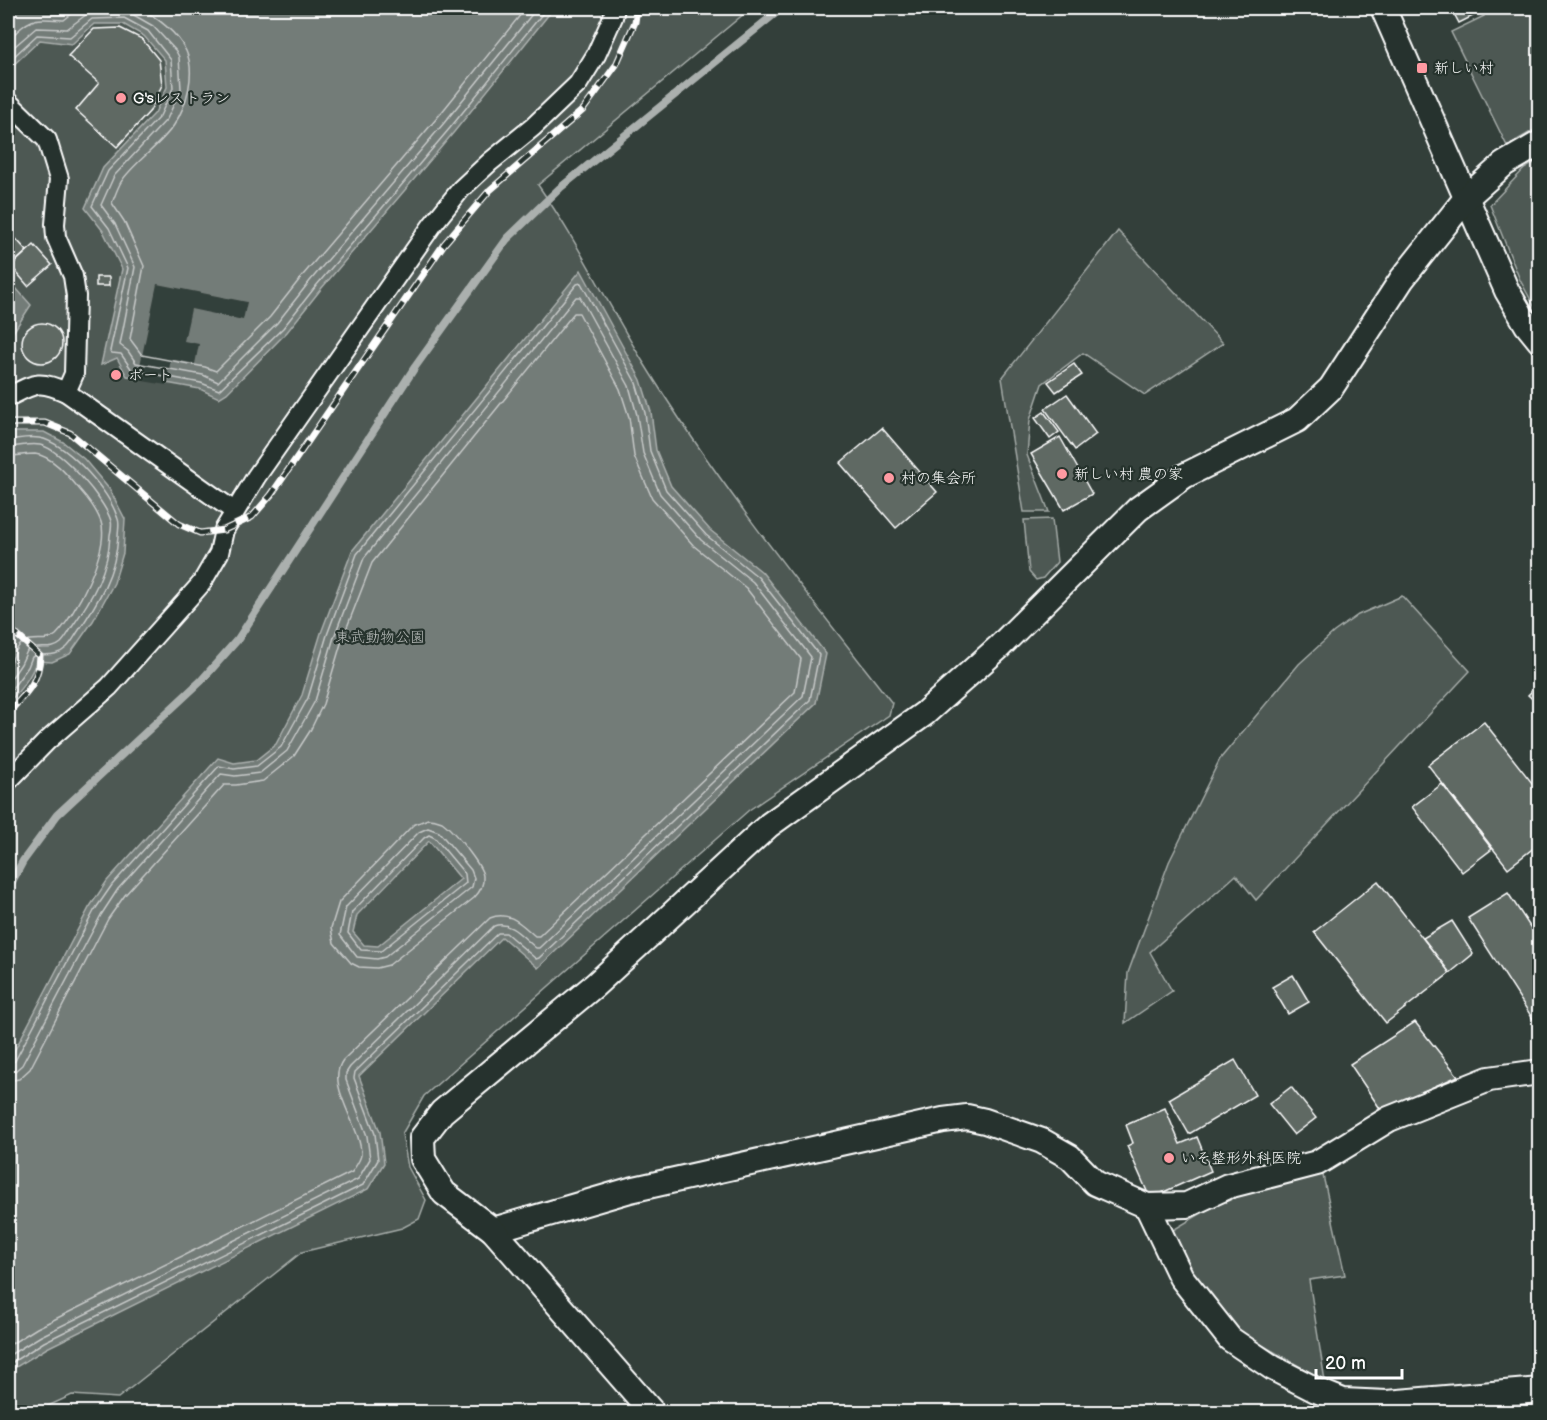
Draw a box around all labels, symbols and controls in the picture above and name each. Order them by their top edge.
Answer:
place label: 新しい村 [1434,59,1494,78]
marker: 新しい村 [1415,61,1429,75]
place label: G'sレストラン [133,89,230,108]
marker: G'sレストラン [114,91,128,105]
place label: ボート [128,366,173,385]
marker: ボート [109,368,123,382]
place label: 新しい村 農の家 [1074,465,1183,484]
marker: 新しい村 農の家 [1055,467,1069,481]
place label: 村の集会所 [901,469,976,488]
marker: 村の集会所 [882,471,896,485]
park label: 東武動物公園 [335,628,425,647]
place label: いそ整形外科医院 [1181,1149,1301,1168]
marker: いそ整形外科医院 [1162,1151,1176,1165]
scale bar [1316,1342,1402,1380]
text: 20 m [1325,1353,1366,1374]

